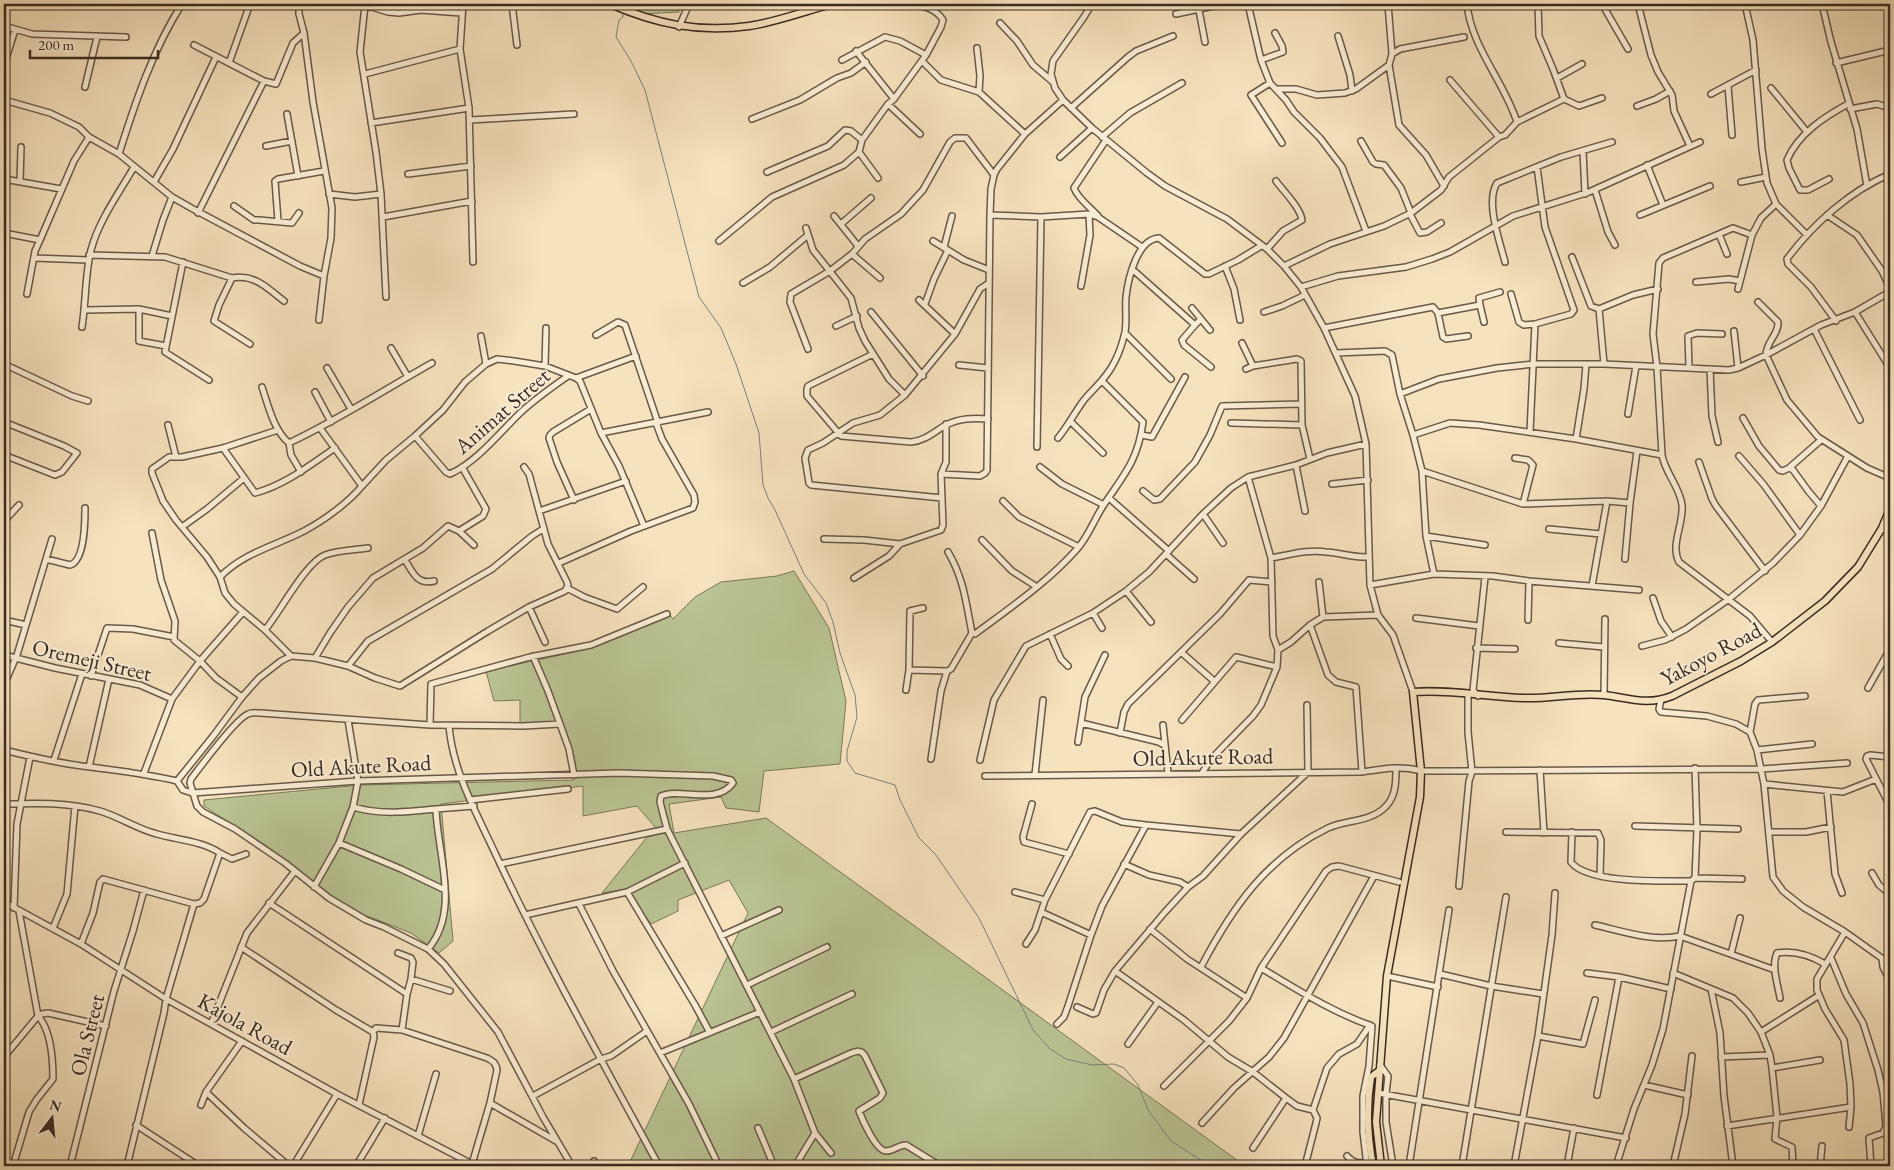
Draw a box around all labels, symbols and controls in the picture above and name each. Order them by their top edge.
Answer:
scale bar [30,28,158,60]
text: 200 m [38,35,75,54]
street label: Animat Street [447,361,556,461]
street label: Yakoyo Road [1655,615,1767,693]
street label: Oremeji Street [30,632,155,688]
street label: Old Akute Road [1132,741,1274,773]
street label: Old Akute Road [290,748,433,784]
street label: Kajola Road [193,986,298,1062]
street label: Ola Street [63,991,111,1079]
north arrow [28,1092,78,1142]
text: N [48,1095,64,1116]

